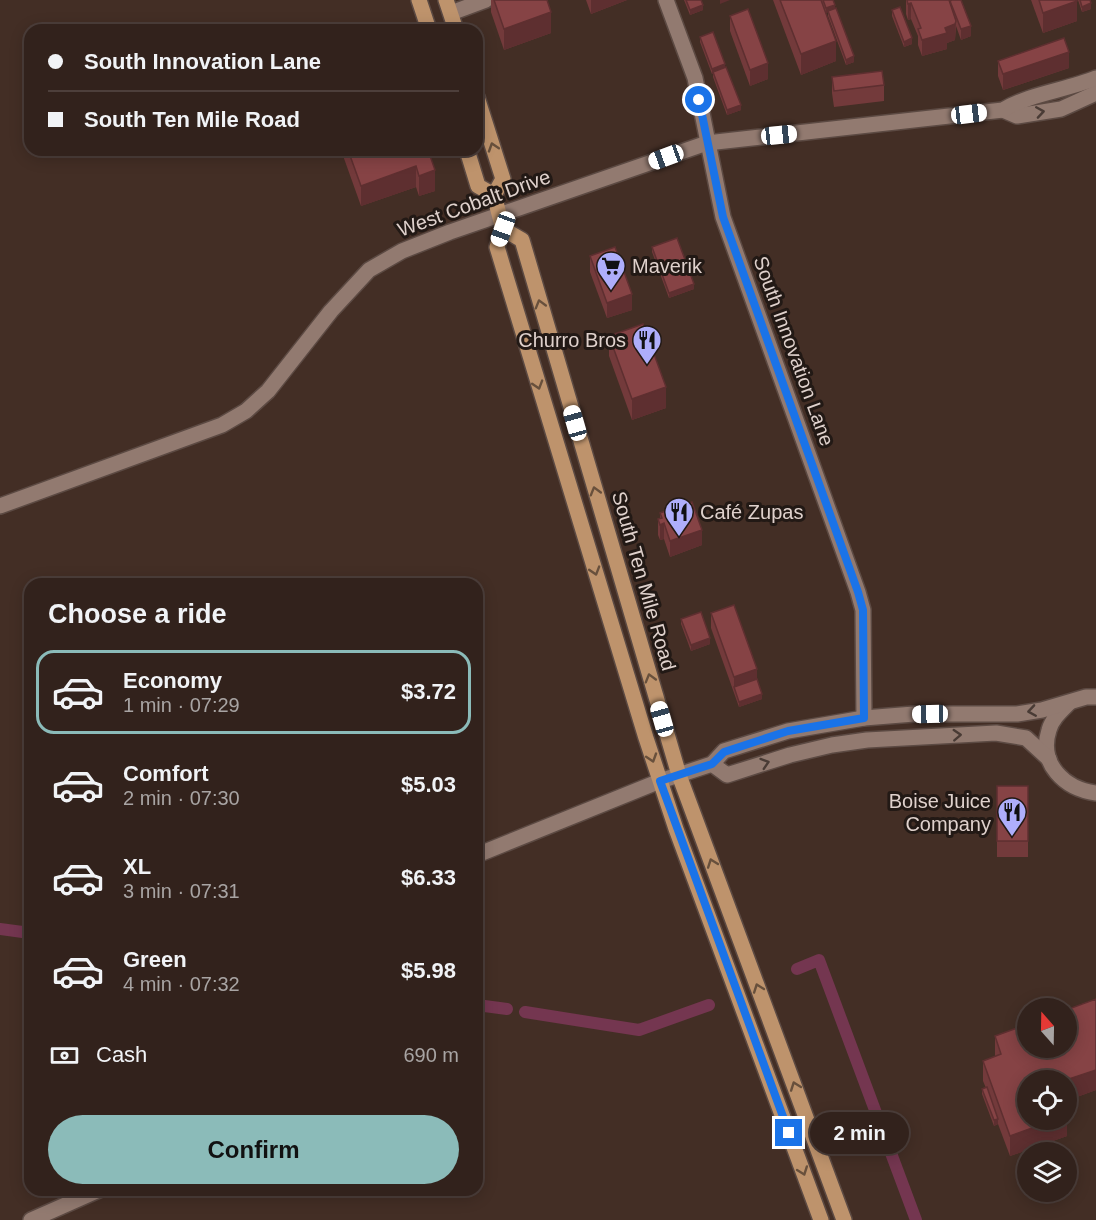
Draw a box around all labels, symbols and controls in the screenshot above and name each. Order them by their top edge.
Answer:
text: South Innovation Lane [84,49,321,74]
route start [685,86,712,113]
car [950,103,988,125]
text: South Ten Mile Road [84,107,300,132]
one-way arrow [1035,107,1045,119]
car [760,124,798,146]
one-way arrow [488,142,500,153]
car [646,142,686,172]
street label: West Cobalt Drive [395,165,553,241]
car [488,209,518,249]
supermarket icon: Maverik [595,250,627,292]
street label: South Innovation Lane [749,253,839,449]
place label: Maverik [632,255,703,277]
one-way arrow [535,299,547,310]
restaurant icon: Churro Bros [631,324,663,366]
place label: Churro Bros [518,329,626,351]
one-way arrow [531,379,543,390]
car [561,403,589,443]
one-way arrow [590,486,602,497]
street label: South Ten Mile Road [608,489,680,673]
restaurant icon: Café Zupas [663,496,695,538]
place label: Café Zupas [700,501,803,523]
one-way arrow [588,565,600,576]
text: Choose a ride [48,599,227,629]
icon: car [51,665,105,719]
text: Economy [123,668,222,693]
one-way arrow [645,673,657,684]
text: $3.72 [401,679,456,704]
text: 1 min · 07:29 [123,694,240,716]
car [648,699,676,739]
car [912,705,948,723]
one-way arrow [1028,705,1037,717]
one-way arrow [953,729,962,742]
one-way arrow [645,752,658,763]
one-way arrow [759,757,770,770]
icon: car [51,758,105,812]
text: Comfort [123,761,209,786]
text: $5.03 [401,772,456,797]
text: 2 min · 07:30 [123,787,240,809]
place label: Boise Juice Company [889,790,991,835]
restaurant icon: Boise Juice Company [996,796,1028,838]
icon: car [51,851,105,905]
text: XL [123,854,151,879]
one-way arrow [706,858,719,869]
text: $6.33 [401,865,456,890]
text: 3 min · 07:31 [123,880,240,902]
icon: car [51,944,105,998]
text: Green [123,947,187,972]
text: $5.98 [401,958,456,983]
text: 4 min · 07:32 [123,973,240,995]
one-way arrow [753,983,765,994]
north arrow [1017,998,1077,1058]
map controls [1017,998,1077,1202]
icon: cash [48,1039,81,1072]
text: Cash [96,1042,147,1067]
text: 690 m [403,1044,459,1066]
button: locate [1017,1070,1077,1130]
one-way arrow [789,1082,802,1092]
callout: 2 min [810,1112,909,1154]
button: Confirm [48,1115,459,1184]
route end [775,1119,802,1146]
text: 2 min [833,1122,886,1144]
button: layers [1017,1142,1077,1202]
one-way arrow [795,1165,808,1176]

